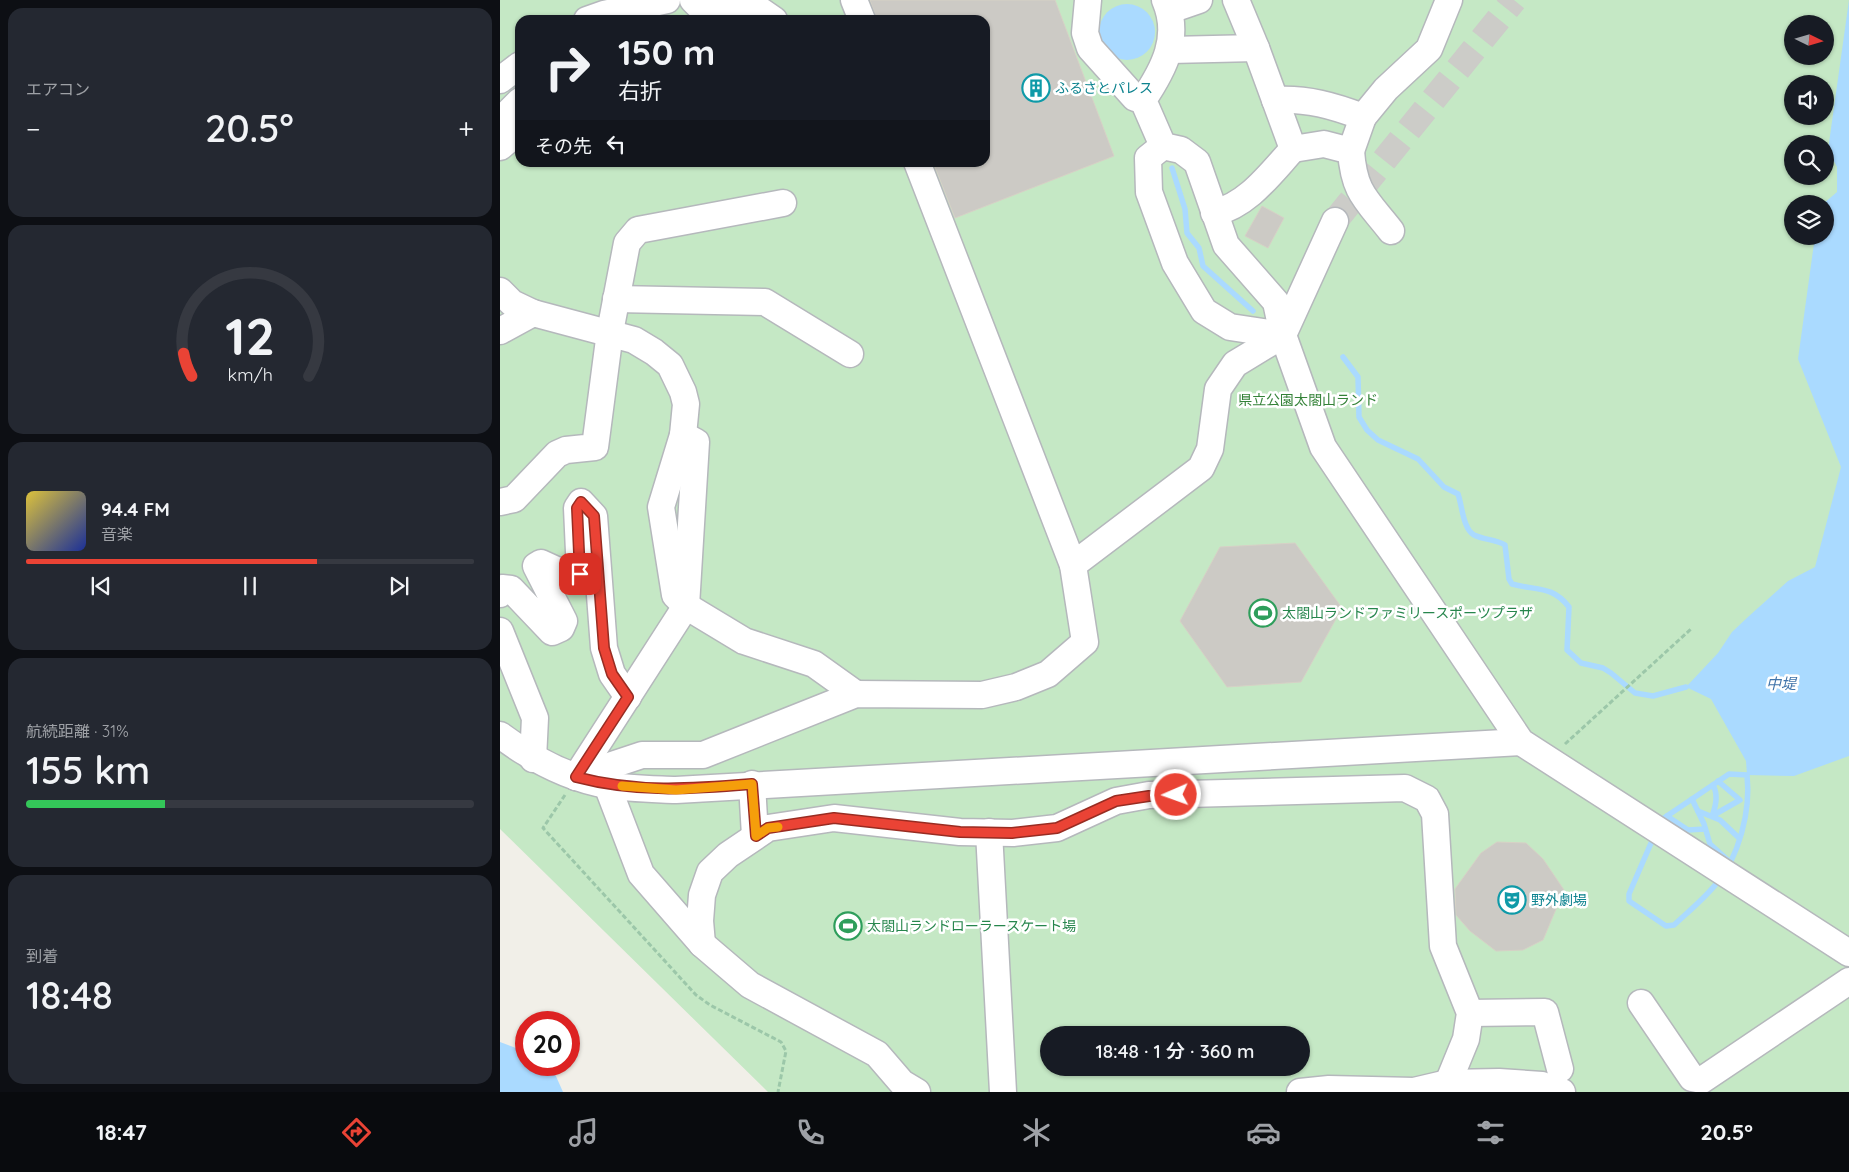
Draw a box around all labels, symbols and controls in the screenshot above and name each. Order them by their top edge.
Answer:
north arrow [1784,15,1834,65]
map controls [1784,15,1834,245]
text: 150 m [618,30,715,74]
icon: right [535,35,600,100]
building icon: ふるさとパレス [1021,73,1051,103]
button: sound [1784,75,1834,125]
text: 右折 [618,77,662,105]
text: エアコン [26,79,90,99]
place label: ふるさとパレス [1055,79,1153,97]
text: 20.5° [205,104,294,152]
text: − [26,111,41,146]
text: + [458,111,474,146]
icon: left [602,130,630,158]
text: その先 [535,134,592,158]
button: search [1784,135,1834,185]
button: layers [1784,195,1834,245]
text: 12 [225,303,275,368]
text: km/h [227,363,273,385]
park label: 県立公園太閤山ランド [1238,391,1378,409]
text: 94.4 FM [101,497,170,521]
text: 音楽 [101,524,133,544]
pin [559,553,601,595]
icon: arrive [566,560,594,588]
icon: previous [87,572,115,600]
icon: pause [236,572,264,600]
icon: next [385,572,413,600]
sports icon: 太閤山ランドファミリースポーツプラザ [1248,598,1278,628]
place label: 太閤山ランドファミリースポーツプラザ [1282,604,1533,622]
water label: 中堤 [1766,674,1798,693]
text: 航続距離 · 31% [26,721,129,741]
text: 155 km [26,746,150,794]
position arrow [1149,768,1201,820]
theatre icon: 野外劇場 [1497,885,1527,915]
place label: 野外劇場 [1531,891,1587,909]
sports icon: 太閤山ランドローラースケート場 [833,911,863,941]
place label: 太閤山ランドローラースケート場 [867,917,1076,935]
text: 到着 [26,946,58,966]
text: 18:48 [26,971,113,1019]
speed limit sign: 20 [515,1011,580,1076]
text: 18:48 · 1 分 · 360 m [1095,1039,1255,1063]
icon: directions [339,1115,374,1150]
icon: music [566,1115,601,1150]
icon: phone [793,1115,828,1150]
icon: climate [1019,1115,1054,1150]
icon: car [1246,1115,1281,1150]
icon: filters [1473,1115,1508,1150]
text: 18:47 [96,1118,147,1146]
text: 20.5° [1700,1118,1753,1146]

